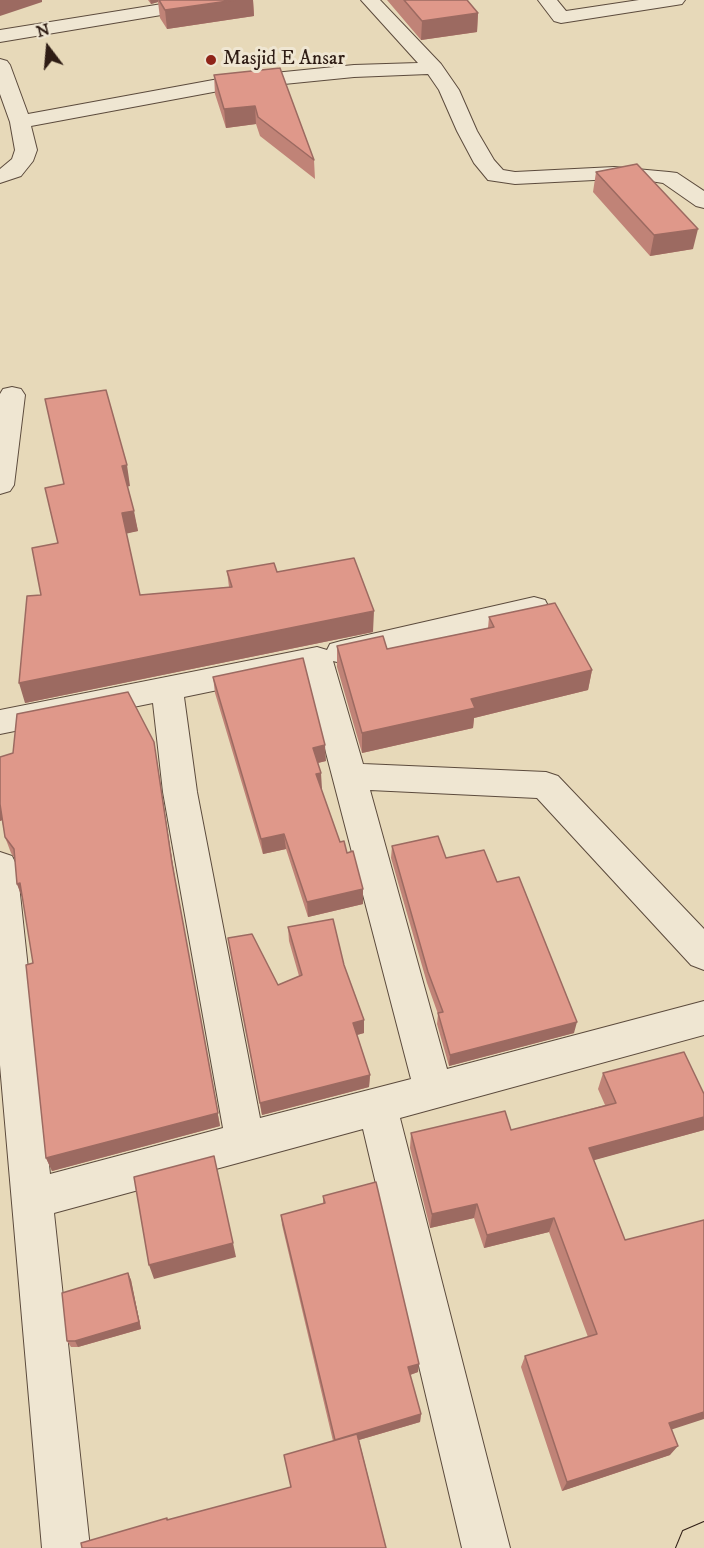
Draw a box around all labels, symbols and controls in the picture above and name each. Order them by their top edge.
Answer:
north arrow [18,18,78,78]
text: N [34,19,52,42]
place label: Masjid E Ansar [223,48,345,72]
marker: Masjid E Ansar [204,53,218,67]

